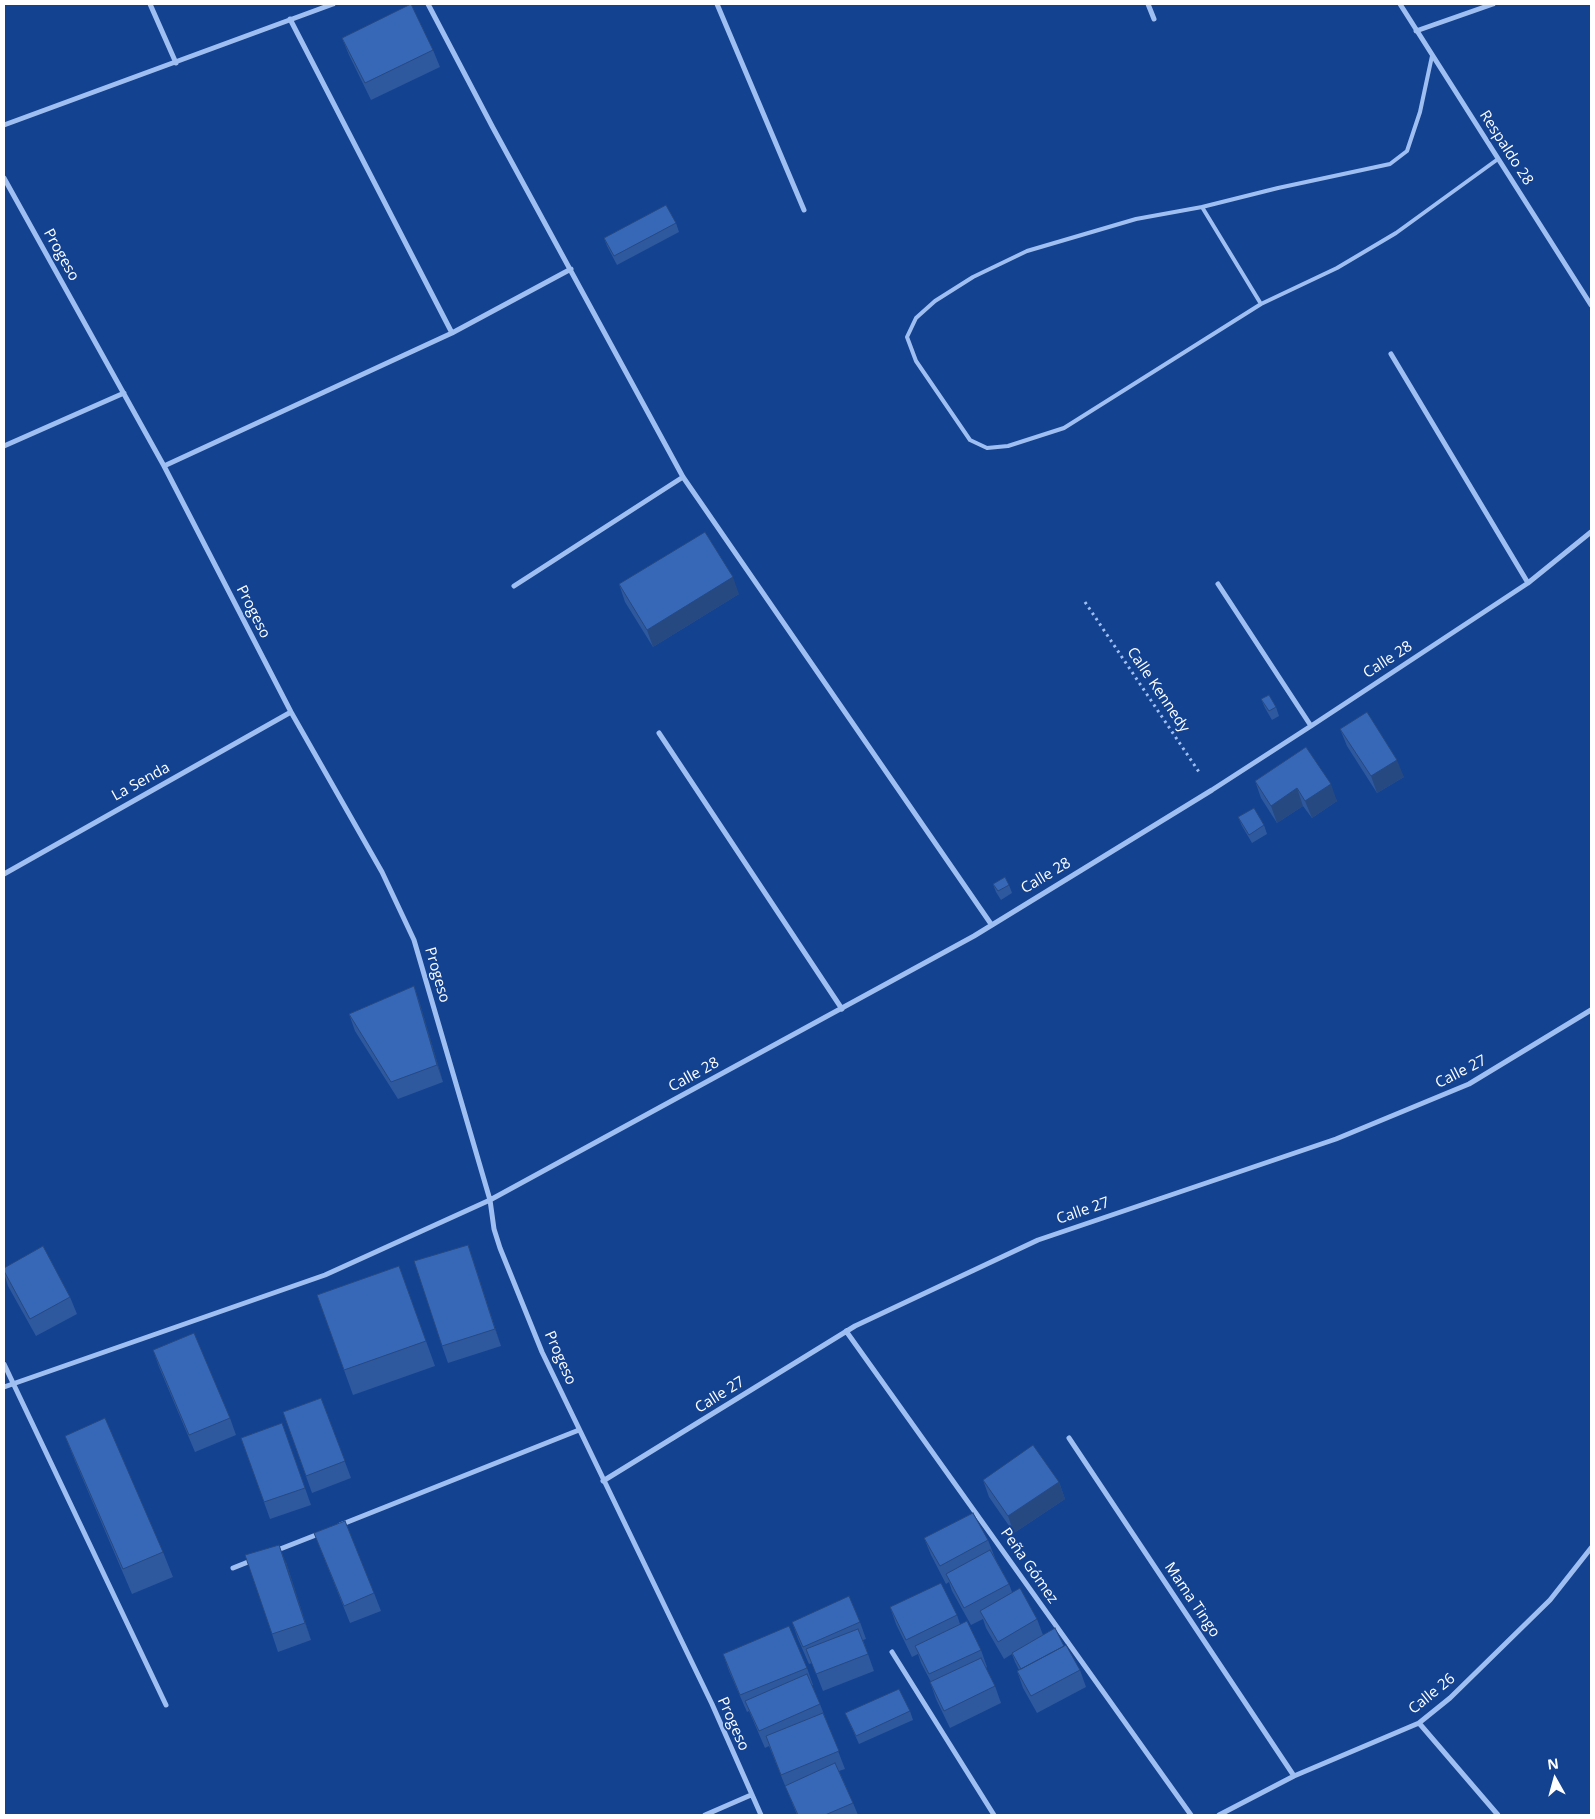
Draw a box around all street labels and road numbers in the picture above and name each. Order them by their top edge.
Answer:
street label: Respaldo 28 [1475,107,1537,189]
street label: Progeso [39,226,83,284]
street label: Progeso [232,583,274,641]
street label: Calle 28 [1360,638,1416,682]
street label: Calle Kennedy [1123,644,1193,736]
street label: La Senda [109,759,173,805]
street label: Calle 28 [1018,854,1074,898]
street label: Progeso [421,945,453,1005]
street label: Calle 27 [1432,1052,1490,1092]
street label: Calle 28 [666,1054,722,1096]
street label: Calle 27 [1054,1194,1112,1228]
street label: Progeso [540,1328,580,1388]
street label: Calle 27 [692,1373,748,1417]
street label: Peña Gómez [996,1525,1062,1607]
street label: Mama Tingo [1160,1559,1224,1641]
street label: Calle 26 [1405,1670,1459,1718]
street label: Progeso [713,1694,753,1754]

